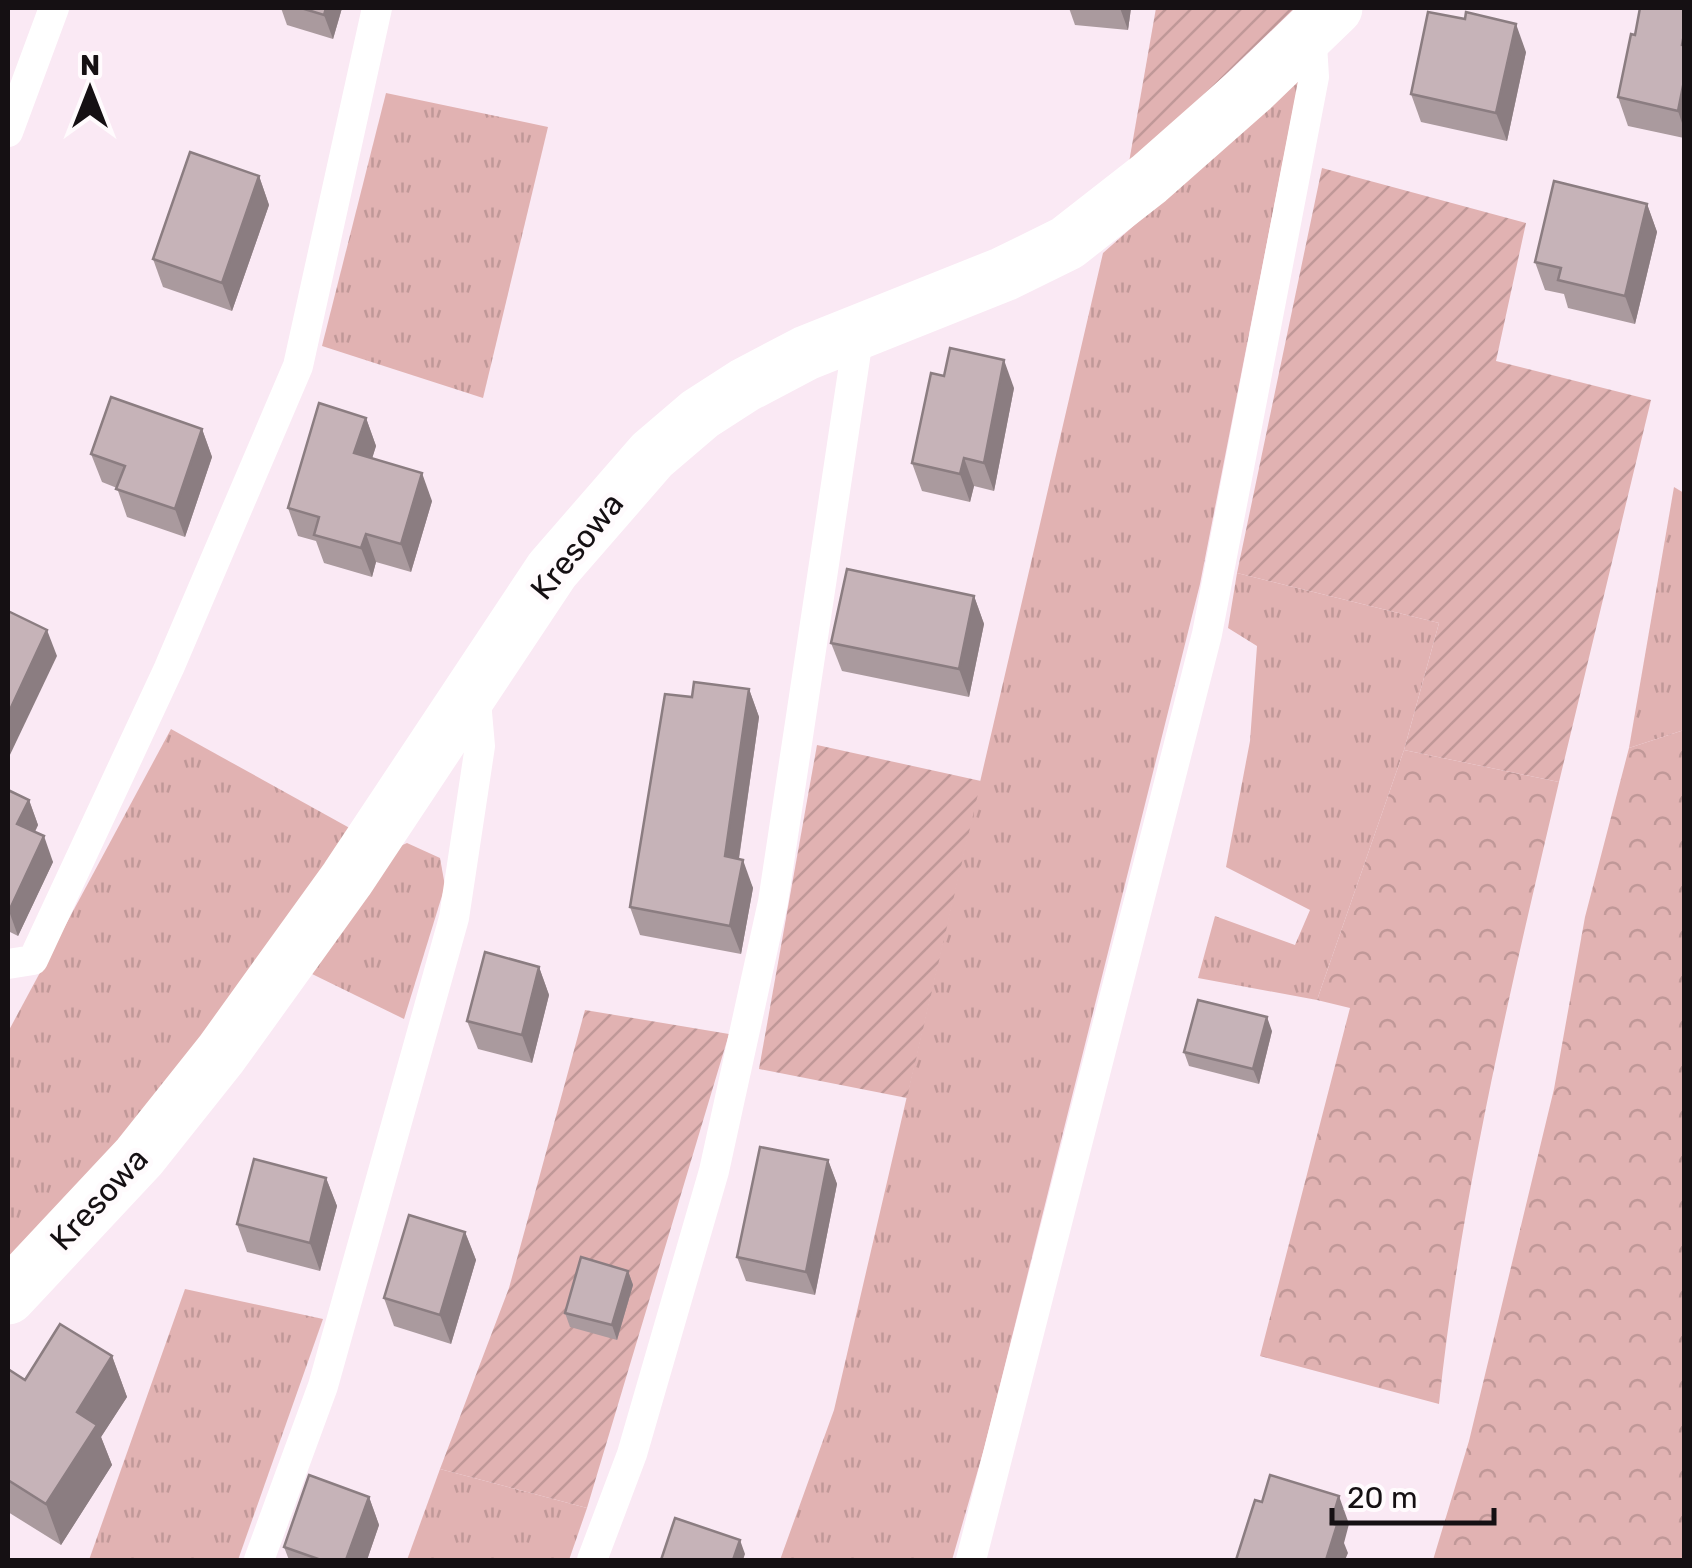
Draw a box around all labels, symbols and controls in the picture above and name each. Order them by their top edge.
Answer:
north arrow [40,40,140,140]
text: N [80,49,100,82]
street label: Kresowa [523,485,631,607]
street label: Kresowa [42,1140,156,1258]
scale bar [1332,1463,1494,1525]
text: 20 m [1347,1480,1418,1516]

